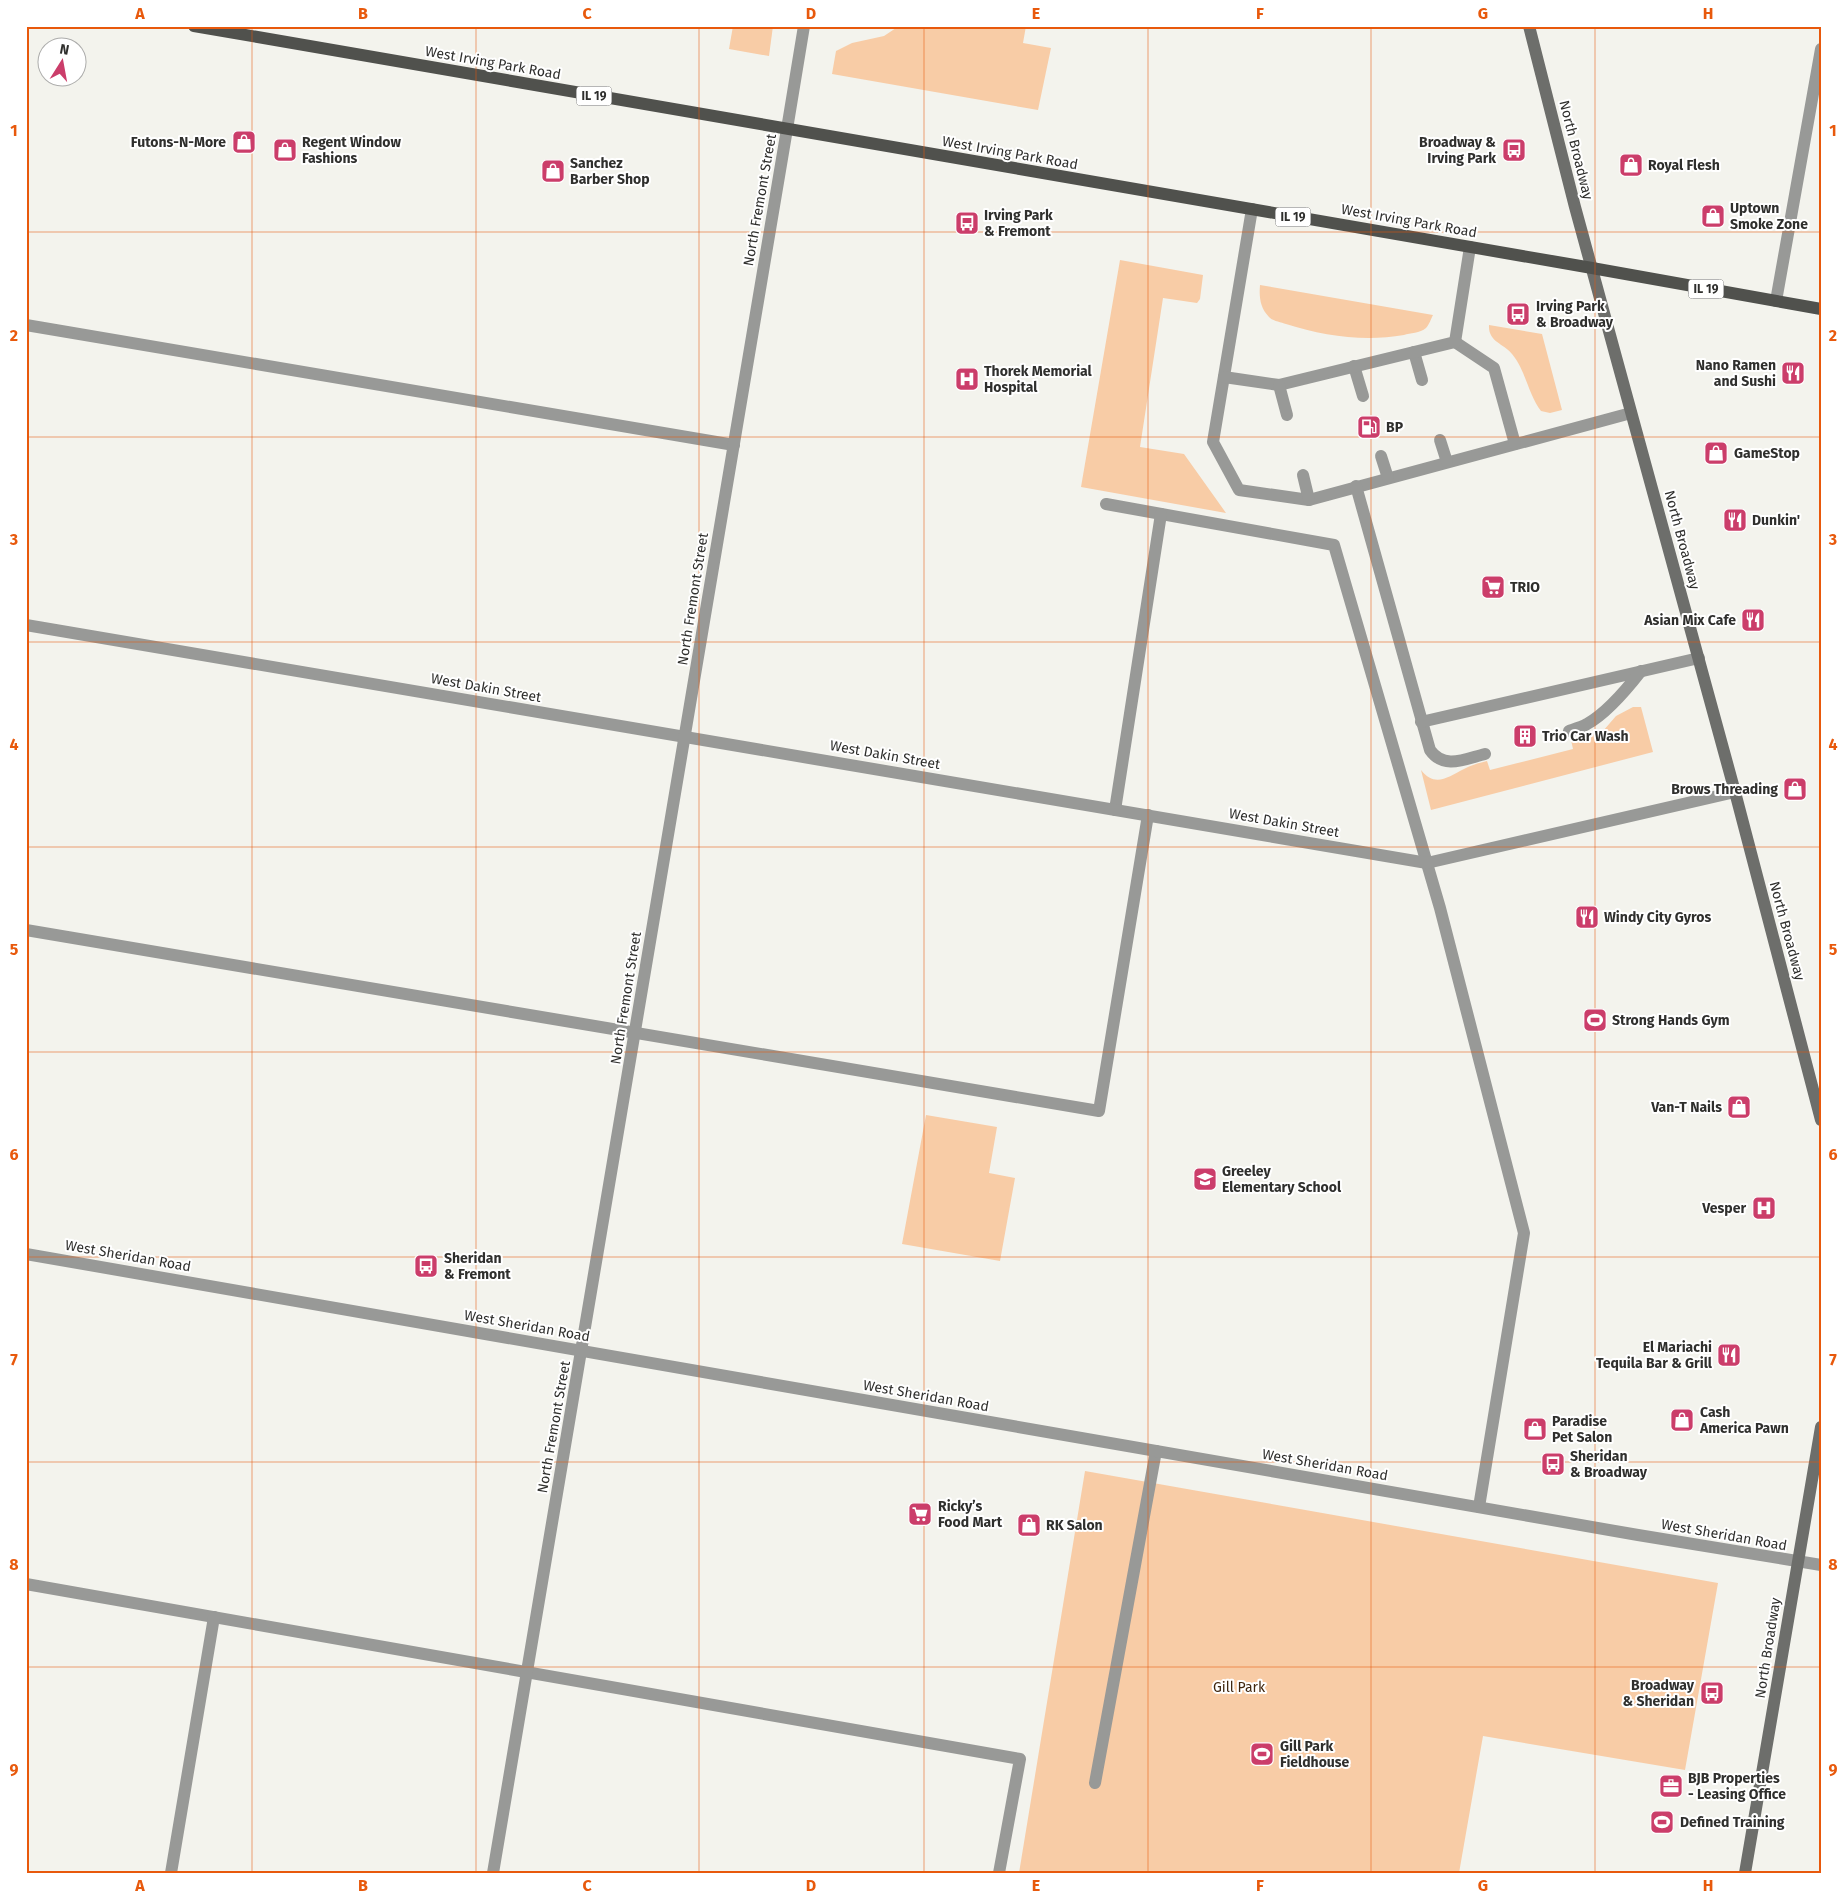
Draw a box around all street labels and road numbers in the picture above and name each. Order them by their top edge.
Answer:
street label: West Irving Park Road [424,43,562,83]
road number: IL 19 [576,86,612,105]
street label: North Broadway [1555,99,1597,202]
street label: North Fremont Street [740,131,780,268]
street label: West Irving Park Road [941,133,1079,173]
street label: West Irving Park Road [1340,201,1478,241]
road number: IL 19 [1276,208,1310,226]
road number: IL 19 [1688,280,1724,298]
street label: North Broadway [1661,489,1703,591]
street label: North Fremont Street [674,530,712,667]
street label: West Dakin Street [429,670,543,706]
street label: West Dakin Street [828,737,942,773]
street label: West Dakin Street [1227,805,1341,841]
street label: North Broadway [1766,880,1808,982]
street label: North Fremont Street [607,929,645,1066]
street label: West Sheridan Road [64,1237,192,1275]
street label: West Sheridan Road [463,1307,591,1345]
street label: North Fremont Street [534,1358,574,1495]
street label: West Sheridan Road [862,1377,990,1415]
street label: West Sheridan Road [1261,1446,1389,1484]
street label: West Sheridan Road [1660,1516,1788,1554]
street label: North Broadway [1752,1596,1784,1700]

